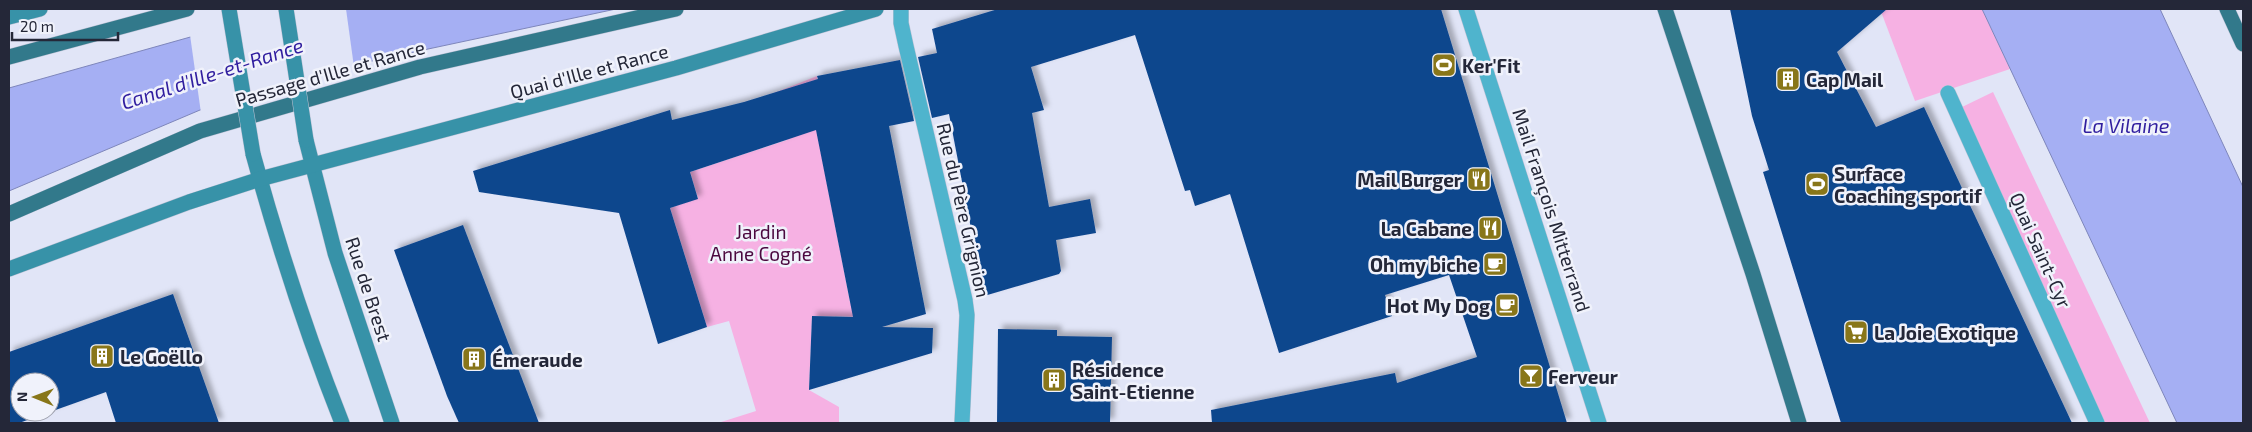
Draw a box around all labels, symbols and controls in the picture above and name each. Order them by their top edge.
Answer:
scale bar [12,10,119,42]
text: 20 m [20,17,54,35]
water label: Canal d'Ille-et-Rance [118,32,306,114]
street label: Passage d'Ille et Rance [233,35,427,111]
street label: Quai d'Ille et Rance [507,39,671,103]
sports icon: Ker'Fit [1431,52,1457,78]
place label: Ker'Fit [1462,54,1520,77]
building icon: Cap Mail [1775,66,1801,92]
place label: Cap Mail [1806,68,1884,91]
street label: Mail François Mitterrand [1507,105,1596,315]
water label: La Vilaine [2082,113,2170,137]
street label: Rue du Père Grignion [933,120,995,300]
place label: Surface Coaching sportif [1834,162,1983,207]
restaurant icon: Mail Burger [1466,166,1492,192]
place label: Mail Burger [1357,168,1462,191]
sports icon: Surface Coaching sportif [1804,171,1830,197]
street label: Quai Saint-Cyr [2005,189,2077,312]
restaurant icon: La Cabane [1477,215,1503,241]
place label: La Cabane [1381,217,1472,240]
park label: Jardin Anne Cogné [710,220,812,265]
street label: Rue de Brest [341,234,397,344]
cafe icon: Oh my biche [1482,251,1508,277]
place label: Oh my biche [1370,253,1478,277]
cafe icon: Hot My Dog [1494,292,1520,318]
place label: Hot My Dog [1387,294,1490,318]
supermarket icon: La Joie Exotique [1843,319,1869,345]
place label: La Joie Exotique [1874,321,2016,344]
building icon: Le Goëllo [89,343,115,369]
place label: Le Goëllo [120,345,203,368]
building icon: Émeraude [461,346,487,372]
place label: Émeraude [492,347,583,371]
place label: Résidence Saint-Etienne [1072,358,1195,403]
bar icon: Ferveur [1518,363,1544,389]
place label: Ferveur [1548,365,1618,388]
building icon: Résidence Saint-Etienne [1041,367,1067,393]
north arrow [10,372,60,422]
text: N [13,392,30,402]

